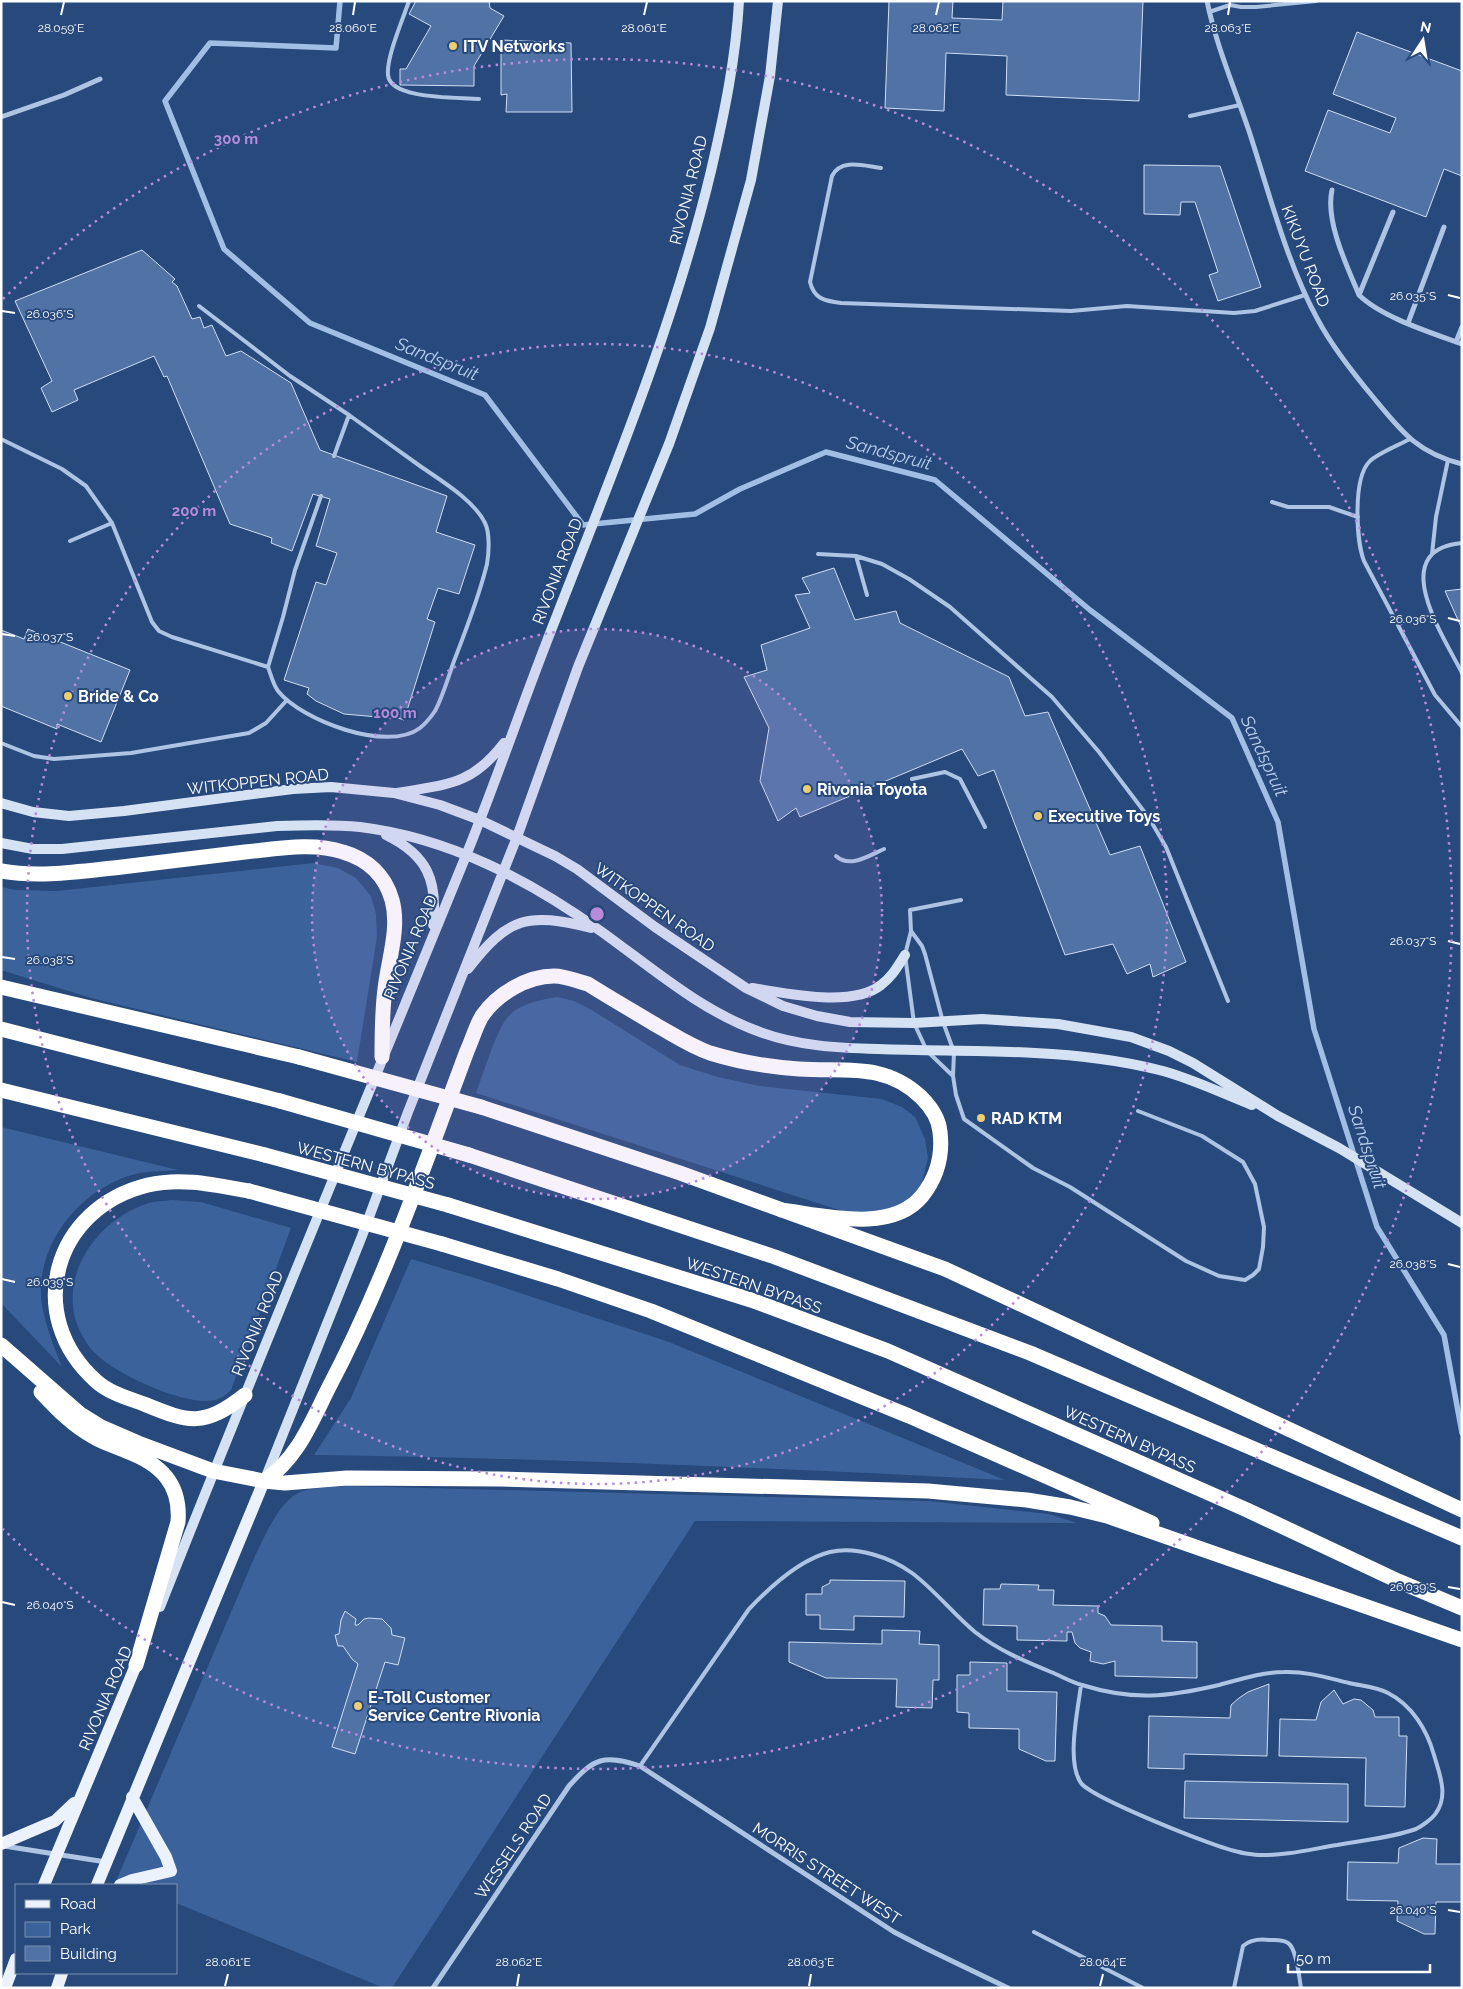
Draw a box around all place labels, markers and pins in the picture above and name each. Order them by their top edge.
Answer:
place label: ITV Networks [463,37,565,56]
marker: ITV Networks [447,40,459,52]
place label: Bride & Co [78,687,159,706]
marker: Bride & Co [62,690,74,702]
place label: Rivonia Toyota [817,780,927,799]
marker: Rivonia Toyota [801,783,813,795]
place label: Executive Toys [1048,807,1160,826]
marker: Executive Toys [1032,810,1044,822]
centre of rings [588,905,606,923]
place label: RAD KTM [991,1109,1062,1128]
marker: RAD KTM [975,1112,987,1124]
place label: E-Toll Customer Service Centre Rivonia [368,1688,540,1725]
marker: E-Toll Customer Service Centre Rivonia [352,1700,364,1712]

